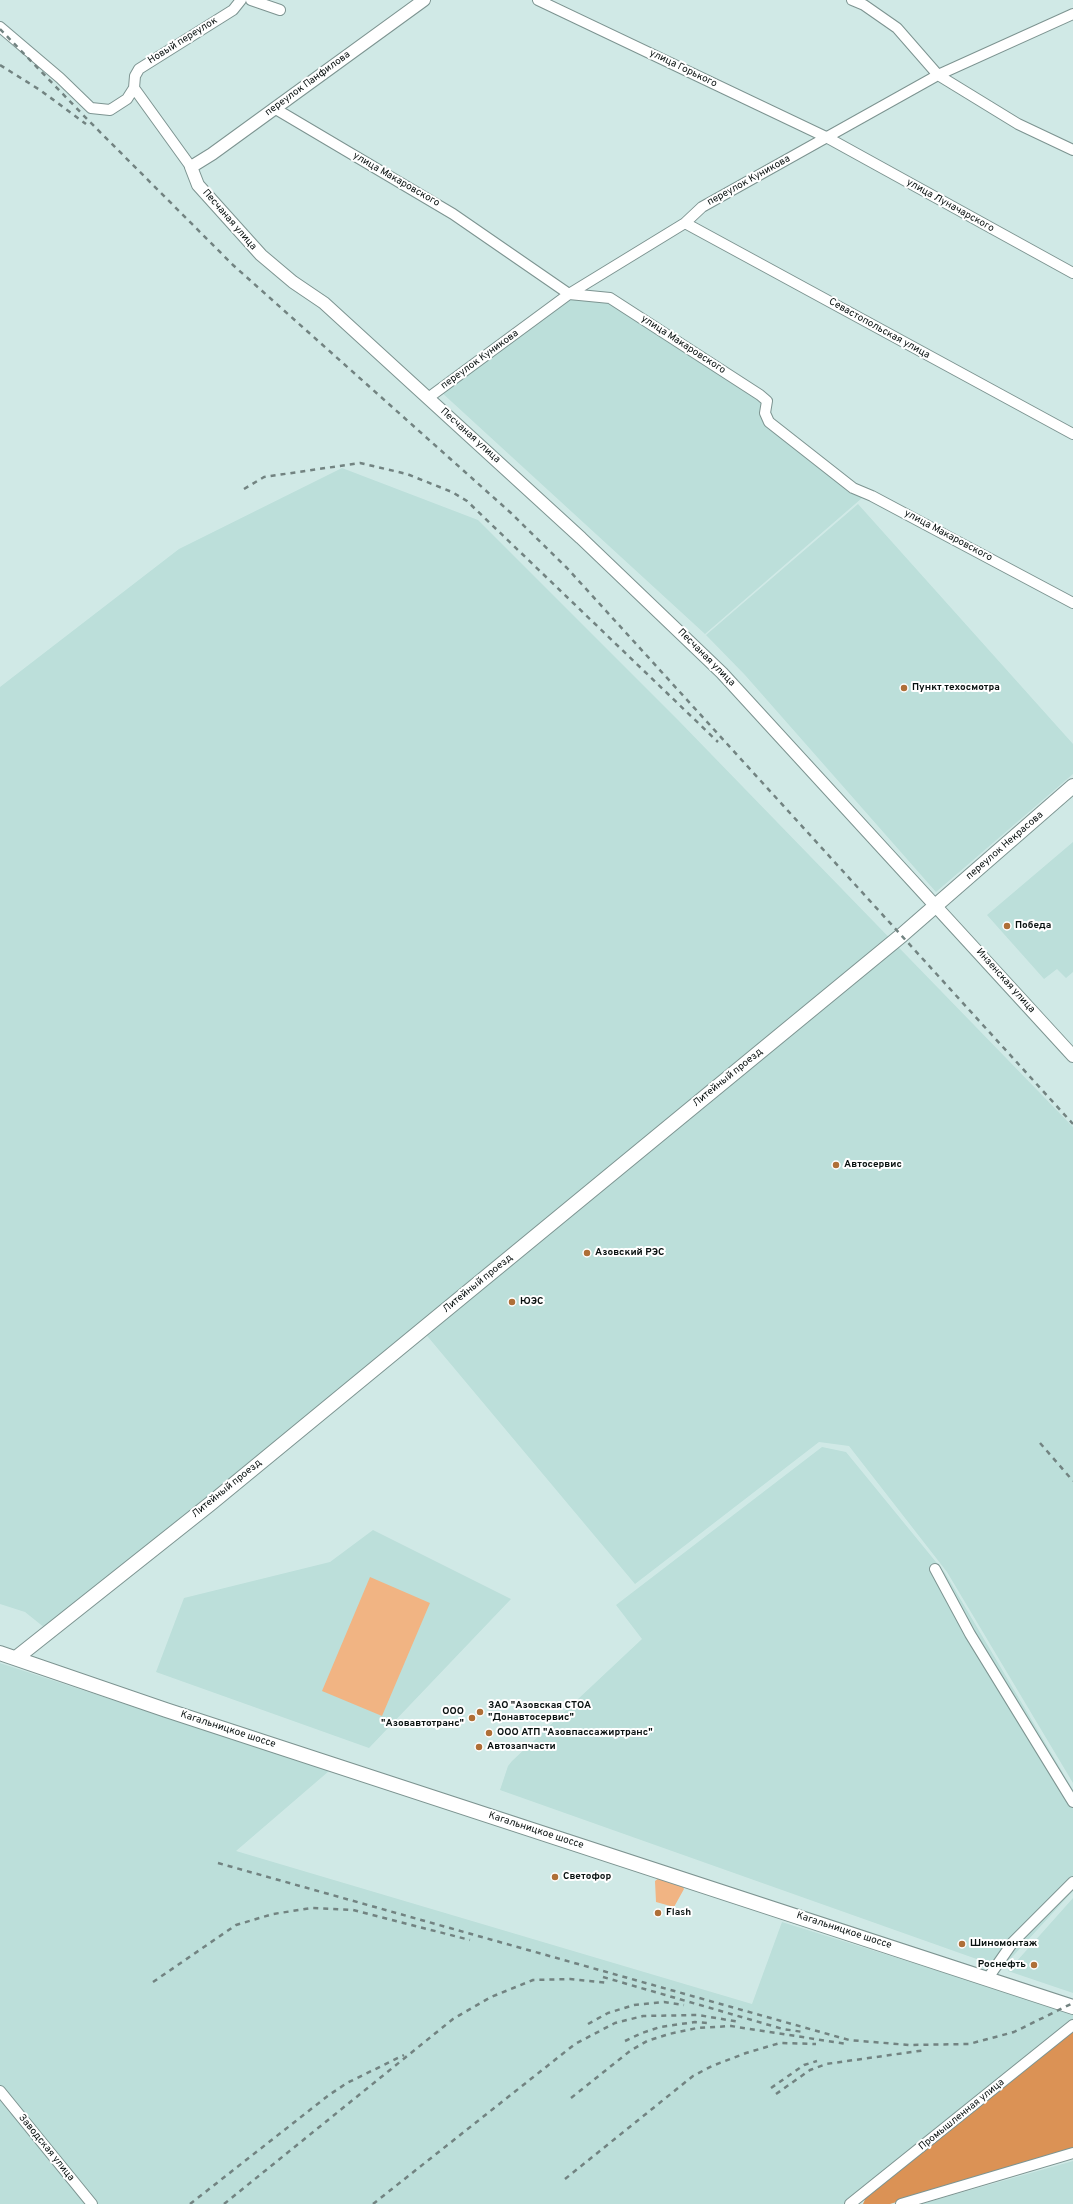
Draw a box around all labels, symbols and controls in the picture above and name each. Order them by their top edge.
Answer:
street label: Новый переулок [146,15,220,67]
street label: улица Горького [647,47,719,91]
street label: переулок Панфилова [263,49,353,119]
street label: улица Макаровского [350,150,442,210]
street label: переулок Куникова [705,153,793,209]
street label: улица Луначарского [904,177,996,235]
street label: Песчаная улица [199,187,259,253]
street label: Севастопольская улица [826,296,932,362]
street label: улица Макаровского [638,313,728,377]
street label: переулок Куникова [439,328,521,392]
street label: Песчаная улица [438,406,502,466]
street label: улица Макаровского [902,508,994,564]
street label: Песчаная улица [675,627,737,689]
place label: Пункт техосмотра [912,682,1000,694]
marker: Пункт техосмотра [899,683,909,693]
street label: переулок Некрасова [964,809,1046,883]
place label: Победа [1015,920,1051,932]
marker: Победа [1002,921,1012,931]
street label: Инзенская улица [973,946,1037,1016]
street label: Литейный проезд [691,1046,765,1110]
place label: Автосервис [844,1159,902,1171]
marker: Автосервис [831,1160,841,1170]
place label: Азовский РЭС [595,1247,664,1259]
marker: Азовский РЭС [582,1248,592,1258]
street label: Литейный проезд [441,1252,515,1316]
place label: ЮЭС [520,1296,543,1308]
marker: ЮЭС [507,1297,517,1307]
street label: Литейный проезд [190,1457,264,1521]
place label: ЗАО "Азовская СТОА "Донавтосервис" [488,1700,591,1724]
place label: ООО "Азовавтотранс" [381,1706,464,1730]
marker: ЗАО "Азовская СТОА "Донавтосервис" [475,1707,485,1717]
street label: Кагальницкое шоссе [179,1709,277,1751]
marker: ООО "Азовавтотранс" [467,1713,477,1723]
place label: ООО АТП "Азовпассажиртранс" [497,1727,653,1739]
marker: ООО АТП "Азовпассажиртранс" [484,1728,494,1738]
place label: Автозапчасти [487,1741,556,1753]
marker: Автозапчасти [474,1742,484,1752]
street label: Кагальницкое шоссе [487,1810,585,1852]
place label: Светофор [563,1871,611,1883]
marker: Светофор [550,1872,560,1882]
place label: Flash [666,1907,691,1919]
marker: Flash [653,1908,663,1918]
street label: Кагальницкое шоссе [795,1910,893,1952]
place label: Шиномонтаж [970,1938,1037,1950]
marker: Шиномонтаж [957,1939,967,1949]
place label: Роснефть [978,1959,1026,1971]
marker: Роснефть [1029,1960,1039,1970]
street label: Промышленная улица [917,2077,1007,2153]
street label: Заводская улица [15,2112,77,2184]

